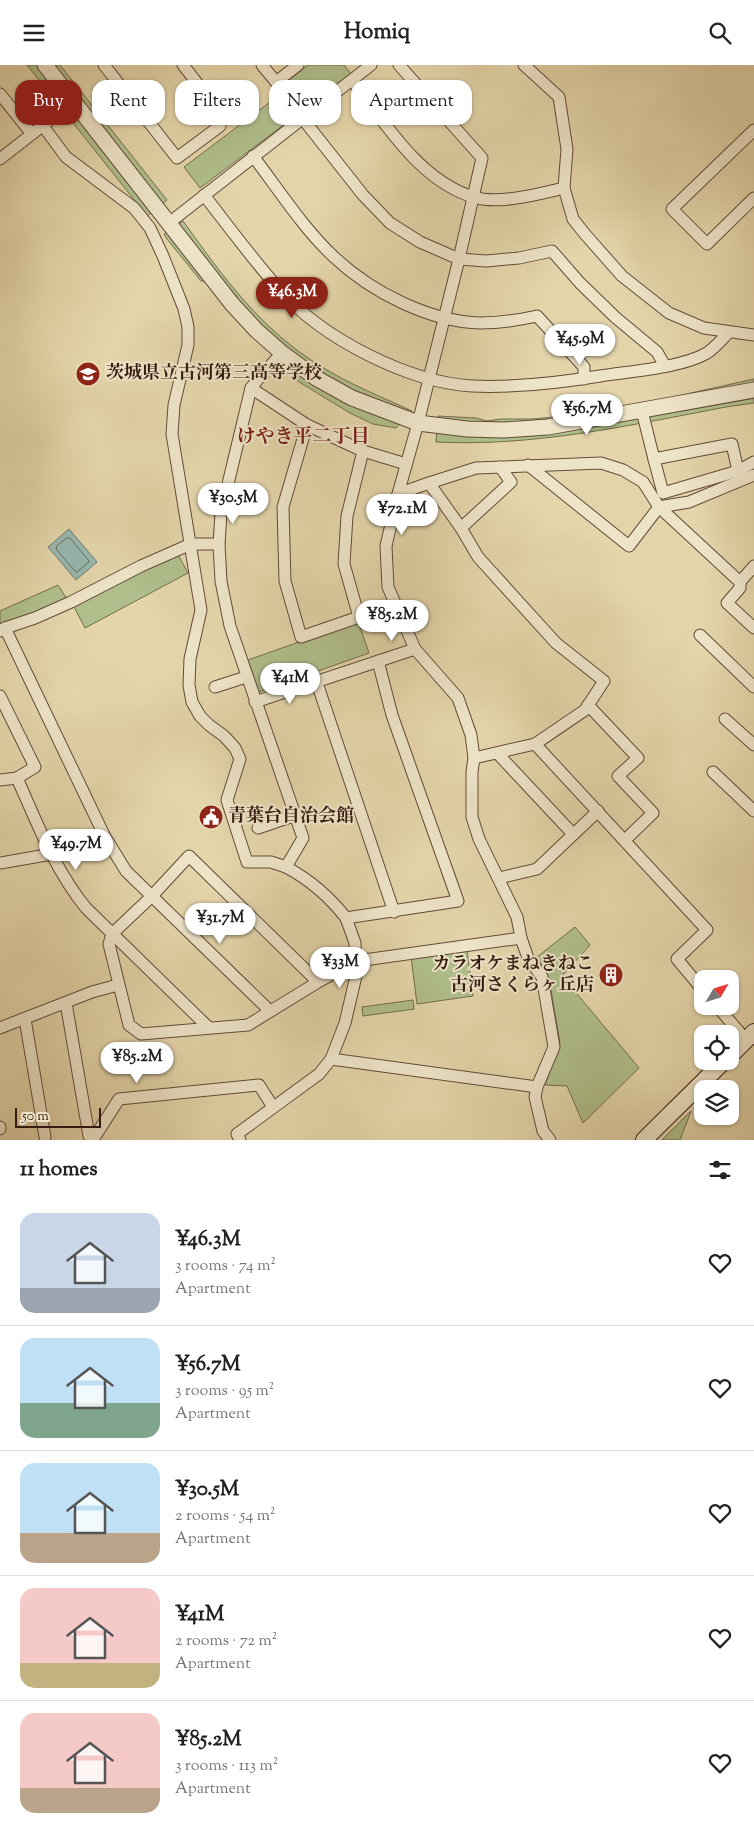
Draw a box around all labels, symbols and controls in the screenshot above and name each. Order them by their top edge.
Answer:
text: Homiq [344,17,410,49]
icon: menu [20,19,48,47]
icon: search [706,19,734,47]
chip: Buy [15,80,82,125]
chip: Rent [92,80,165,125]
chip: Filters [175,80,259,125]
chip: New [269,80,341,125]
chip: Apartment [351,80,472,125]
pin: ¥46.3M [251,277,333,319]
text: ¥46.3M [267,281,317,304]
pin: ¥45.9M [539,323,621,366]
text: ¥45.9M [555,328,605,351]
school or university icon: 茨城県立古河第三高等学校 [75,361,101,387]
place label: 茨城県立古河第三高等学校 [106,361,322,387]
pin: ¥56.7M [546,393,628,436]
text: ¥56.7M [562,398,612,421]
district label: けやき平二丁目 [236,424,370,451]
pin: ¥30.5M [192,483,274,525]
text: ¥30.5M [209,487,257,510]
pin: ¥72.1M [361,493,443,536]
text: ¥72.1M [377,498,427,521]
pin: ¥85.2M [351,599,433,642]
text: ¥85.2M [367,604,417,627]
pin: ¥41M [260,663,320,705]
text: ¥41M [271,667,309,690]
public building icon: 青葉台自治会館 [198,804,224,830]
place label: 青葉台自治会館 [228,804,354,830]
pin: ¥49.7M [35,829,117,871]
text: ¥49.7M [50,833,102,856]
pin: ¥31.7M [179,903,261,945]
text: ¥31.7M [196,907,244,930]
pin: ¥33M [310,947,370,989]
text: ¥33M [321,951,359,974]
place label: カラオケまねきねこ 古河さくらヶ丘店 [432,952,594,999]
building icon: カラオケまねきねこ 古河さくらヶ丘店 [598,962,624,988]
north arrow [694,970,739,1015]
map controls [694,970,739,1125]
button: locate [694,1025,739,1070]
pin: ¥85.2M [96,1041,178,1084]
text: ¥85.2M [112,1046,162,1069]
button: layers [694,1080,739,1125]
scale bar [15,1105,101,1128]
text: 50 m [22,1107,49,1127]
text: 11 homes [20,1155,98,1185]
icon: filters [706,1156,734,1184]
text: ¥46.3M [175,1225,241,1255]
icon: home [60,1233,120,1293]
icon: heart [706,1249,734,1277]
text: 3 rooms · 74 m² [175,1255,276,1278]
text: Apartment [175,1278,251,1301]
text: ¥56.7M [175,1350,241,1380]
icon: home [60,1358,120,1418]
icon: heart [706,1374,734,1402]
text: 3 rooms · 95 m² [175,1380,274,1403]
text: Apartment [175,1403,251,1426]
text: ¥30.5M [175,1475,239,1505]
icon: home [60,1483,120,1543]
icon: heart [706,1499,734,1527]
text: 2 rooms · 54 m² [175,1505,275,1528]
text: Apartment [175,1528,251,1551]
text: ¥41M [175,1600,224,1630]
icon: home [60,1608,120,1668]
icon: heart [706,1624,734,1652]
text: 2 rooms · 72 m² [175,1630,277,1653]
text: Apartment [175,1653,251,1676]
text: ¥85.2M [175,1725,242,1755]
icon: home [60,1733,120,1793]
icon: heart [706,1749,734,1777]
text: 3 rooms · 113 m² [175,1755,278,1778]
text: Apartment [175,1778,251,1801]

